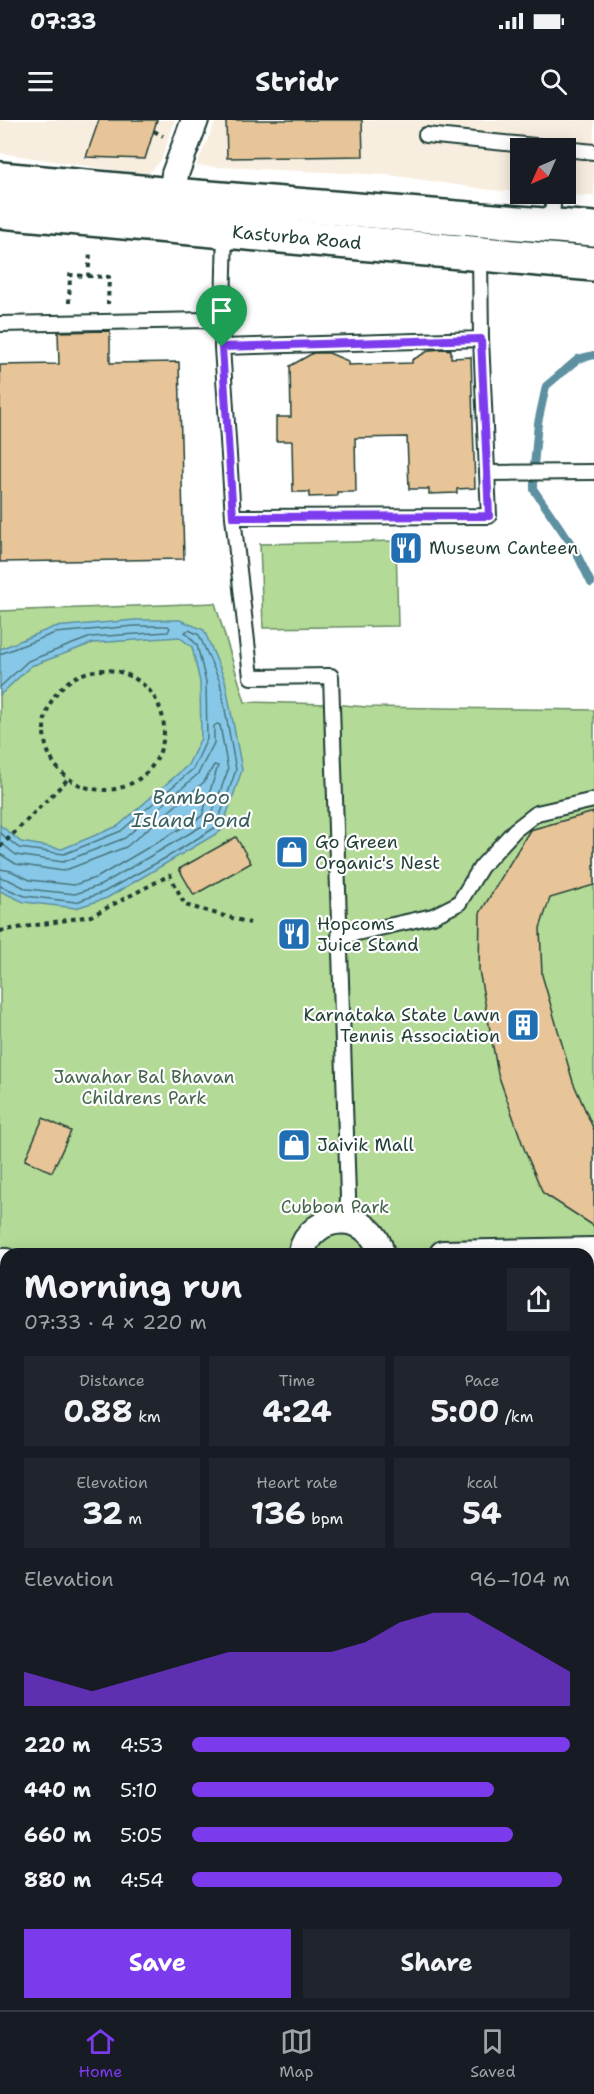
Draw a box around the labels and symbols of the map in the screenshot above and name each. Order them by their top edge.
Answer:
north arrow [510,138,576,204]
street label: Kasturba Road [231,220,363,255]
pin [196,285,247,347]
restaurant icon: Museum Canteen [388,530,424,566]
place label: Museum Canteen [429,536,578,560]
water label: Bamboo Island Pond [130,784,251,833]
place label: Go Green Organic's Nest [315,830,440,875]
shop icon: Go Green Organic's Nest [274,834,310,870]
place label: Hopcoms Juice Stand [317,912,419,957]
restaurant icon: Hopcoms Juice Stand [276,916,312,952]
place label: Karnataka State Lawn Tennis Association [303,1003,500,1048]
building icon: Karnataka State Lawn Tennis Association [505,1007,541,1043]
park label: Jawahar Bal Bhavan Childrens Park [53,1065,235,1110]
shop icon: Jaivik Mall [276,1127,312,1163]
place label: Jaivik Mall [317,1133,414,1157]
park label: Cubbon Park [281,1195,389,1219]

